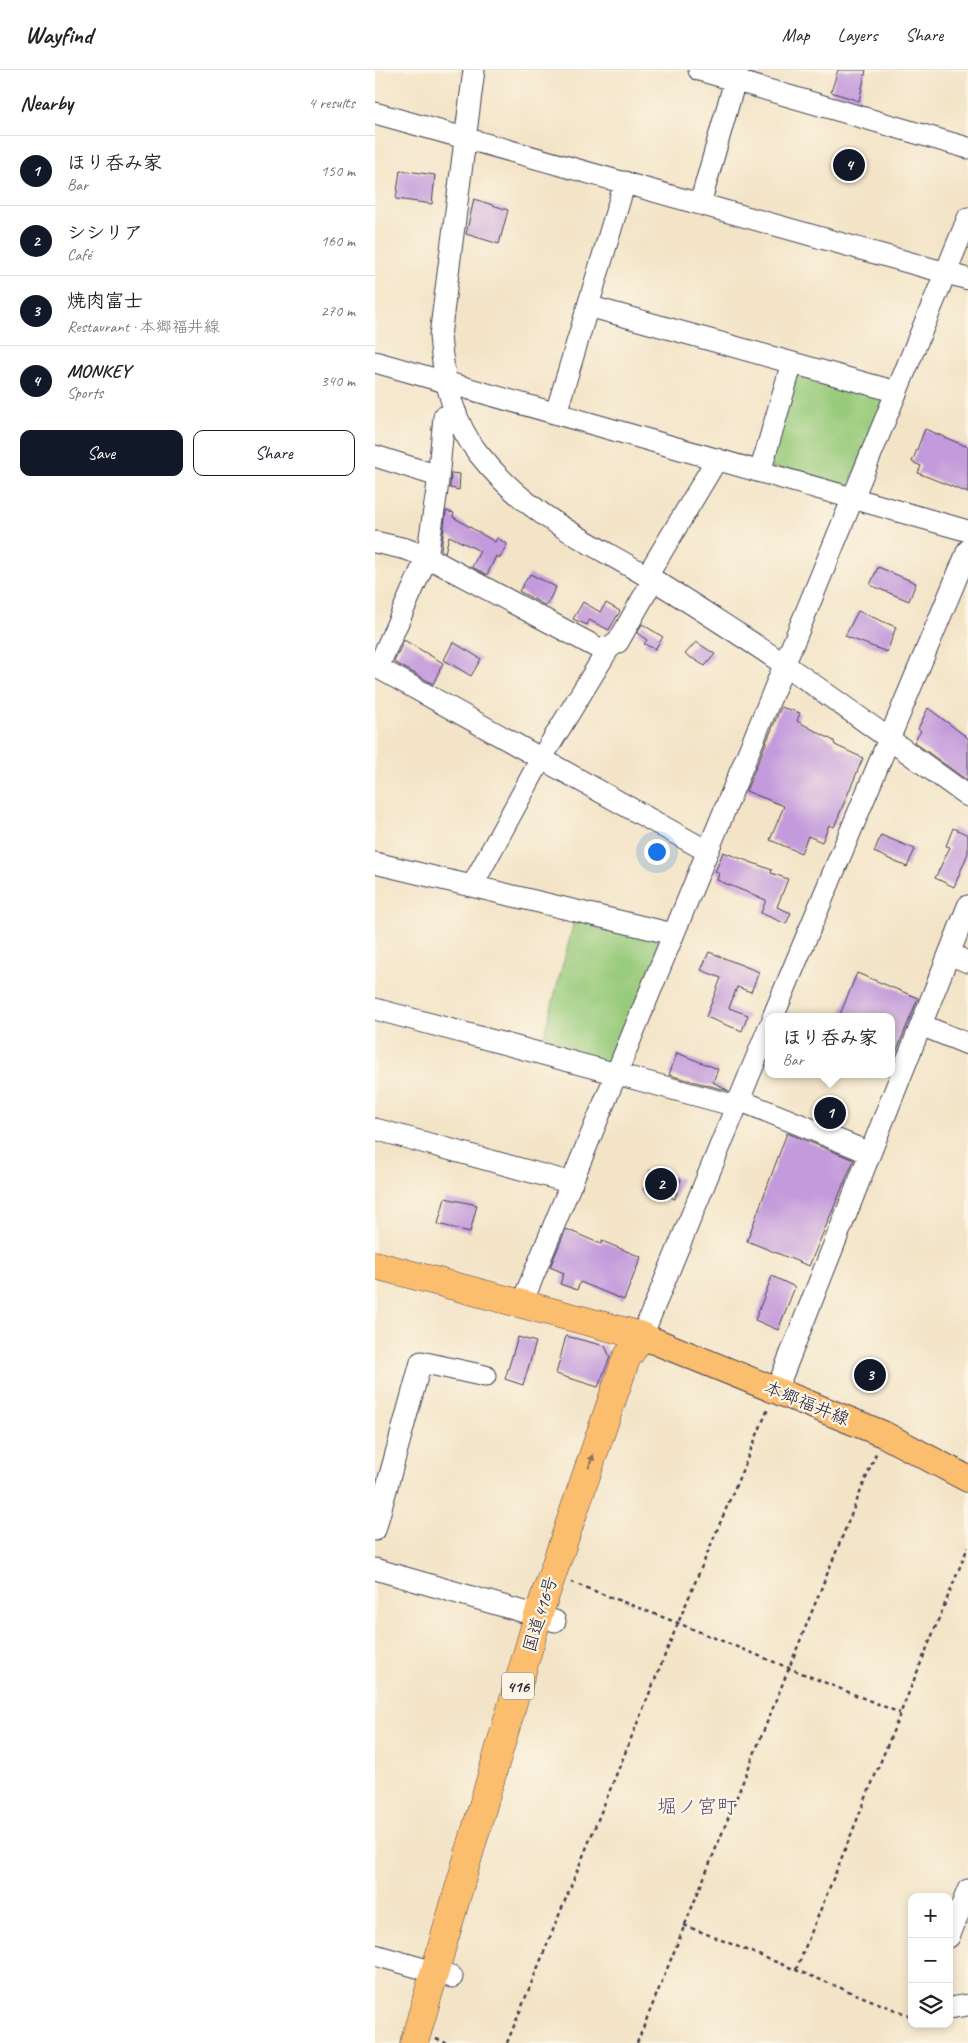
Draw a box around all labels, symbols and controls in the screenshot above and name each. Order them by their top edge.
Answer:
text: Wayfind [25,20,92,50]
text: Map [782,24,810,46]
text: Layers [838,24,877,46]
text: Share [905,24,943,46]
text: Nearby [20,90,73,116]
text: 4 results [308,93,355,113]
pin: 4 [833,146,865,184]
text: ほり呑み家 [67,151,162,175]
text: 1 [32,161,40,181]
text: 150 m [321,161,355,181]
text: Bar [67,175,88,195]
text: シシリア [67,221,143,245]
text: 2 [32,231,40,251]
text: 160 m [321,231,355,251]
text: Café [67,245,91,265]
text: 焼肉富士 [67,289,143,313]
text: 3 [32,301,40,321]
text: 270 m [321,301,355,321]
text: Restaurant · 本郷福井線 [67,317,220,337]
text: MONKEY [67,359,130,383]
text: 4 [32,371,40,391]
text: 340 m [321,371,355,391]
text: Sports [67,383,103,403]
button: Save [20,430,183,476]
button: Share [193,430,355,476]
your location [644,839,670,865]
popup [765,1013,895,1078]
text: ほり呑み家 [782,1026,878,1050]
text: Bar [782,1050,804,1070]
pin: 1 [814,1094,846,1132]
pin: 2 [645,1165,677,1203]
pin: 3 [854,1356,886,1394]
street label: 本郷福井線 [761,1376,853,1430]
one-way arrow [588,1453,595,1468]
street label: 国道416号 [518,1573,562,1655]
road number: 416 [502,1672,534,1700]
district label: 堀ノ宮町 [657,1794,737,1819]
map controls [908,1893,953,2028]
button: + [908,1893,953,1938]
button: − [908,1938,953,1983]
button: layers [908,1983,953,2028]

